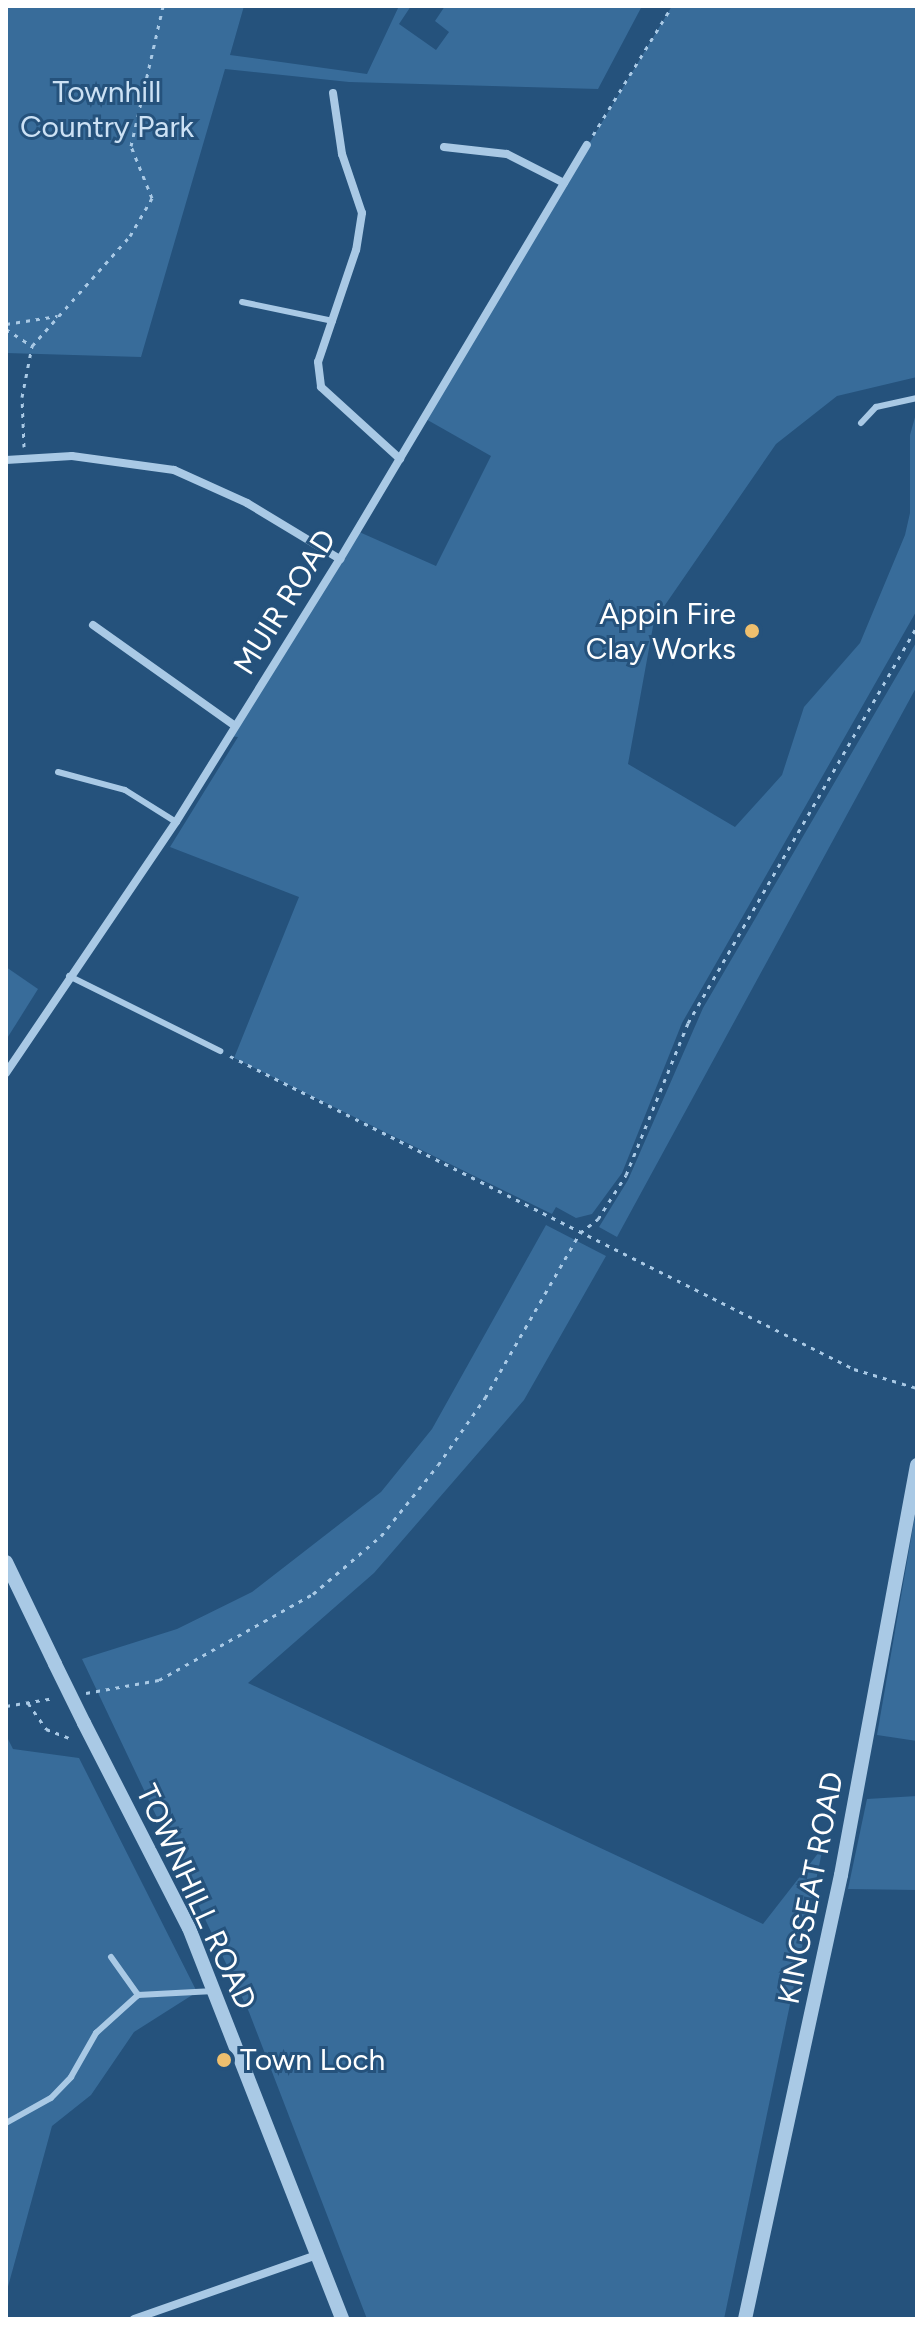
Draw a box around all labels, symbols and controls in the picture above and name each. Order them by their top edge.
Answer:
park label: Townhill Country Park [20,74,194,144]
street label: MUIR ROAD [226,523,344,681]
place label: Appin Fire Clay Works [586,596,736,666]
marker: Appin Fire Clay Works [743,622,761,640]
street label: KINGSEAT ROAD [771,1769,851,2007]
street label: TOWNHILL ROAD [128,1779,264,2015]
place label: Town Loch [240,2042,385,2078]
marker: Town Loch [215,2051,233,2069]

